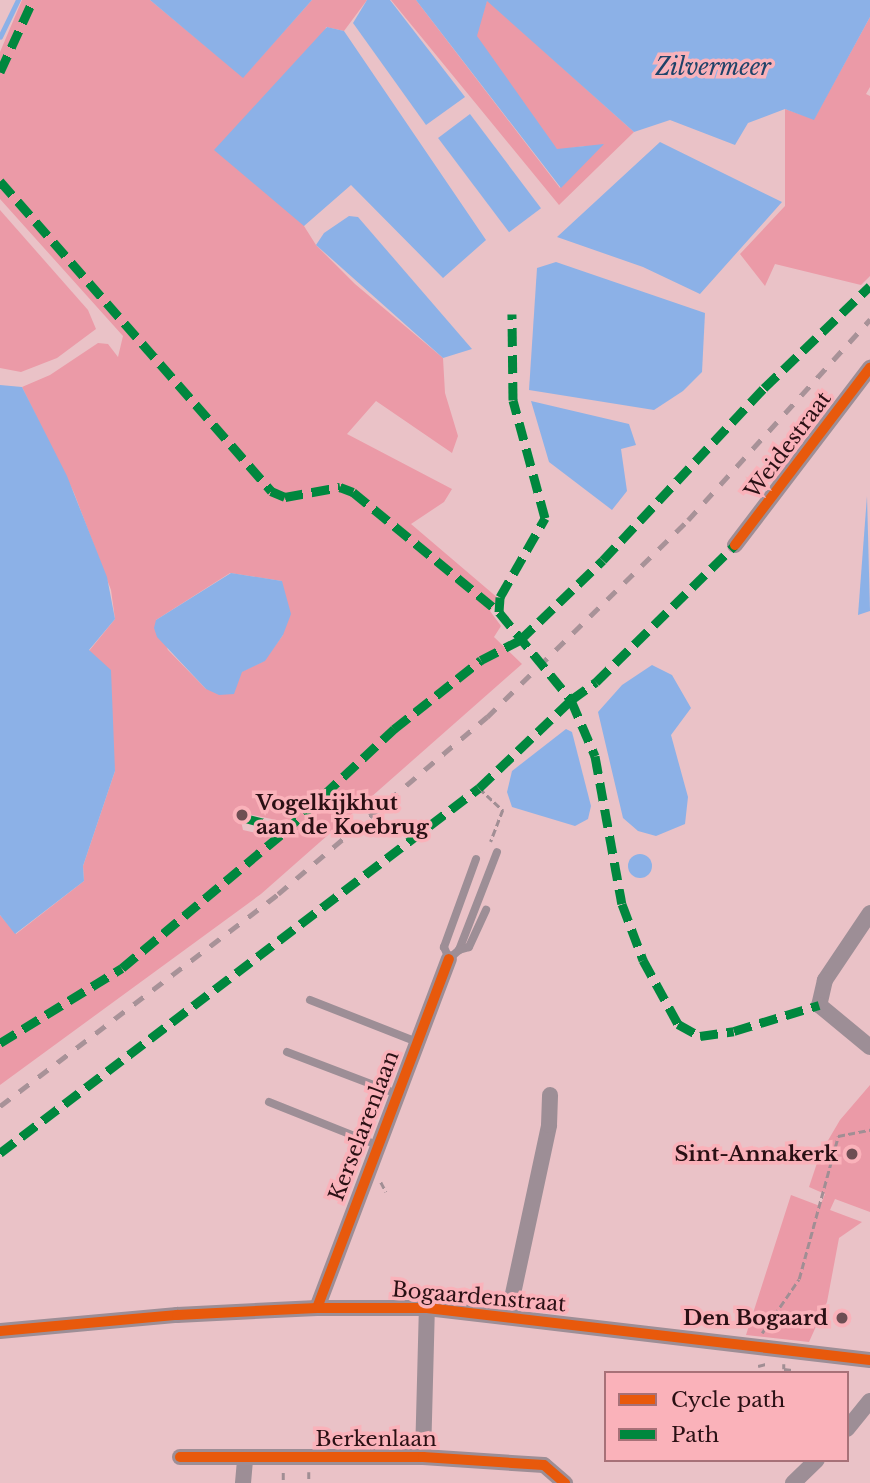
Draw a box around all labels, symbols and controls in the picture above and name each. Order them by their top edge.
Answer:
water label: Zilvermeer [655,53,771,81]
street label: Weidestraat [740,387,836,503]
place label: Vogelkijkhut aan de Koebrug [256,790,429,840]
marker: Vogelkijkhut aan de Koebrug [234,807,250,823]
street label: Kerselarenlaan [324,1047,404,1205]
place label: Sint-Annakerk [674,1141,838,1167]
marker: Sint-Annakerk [844,1146,860,1162]
street label: Bogaardenstraat [391,1277,567,1317]
place label: Den Bogaard [683,1305,828,1331]
marker: Den Bogaard [834,1310,850,1326]
legend [604,1371,849,1462]
text: Cycle path [671,1387,785,1413]
text: Path [671,1422,719,1448]
street label: Berkenlaan [315,1426,437,1452]

